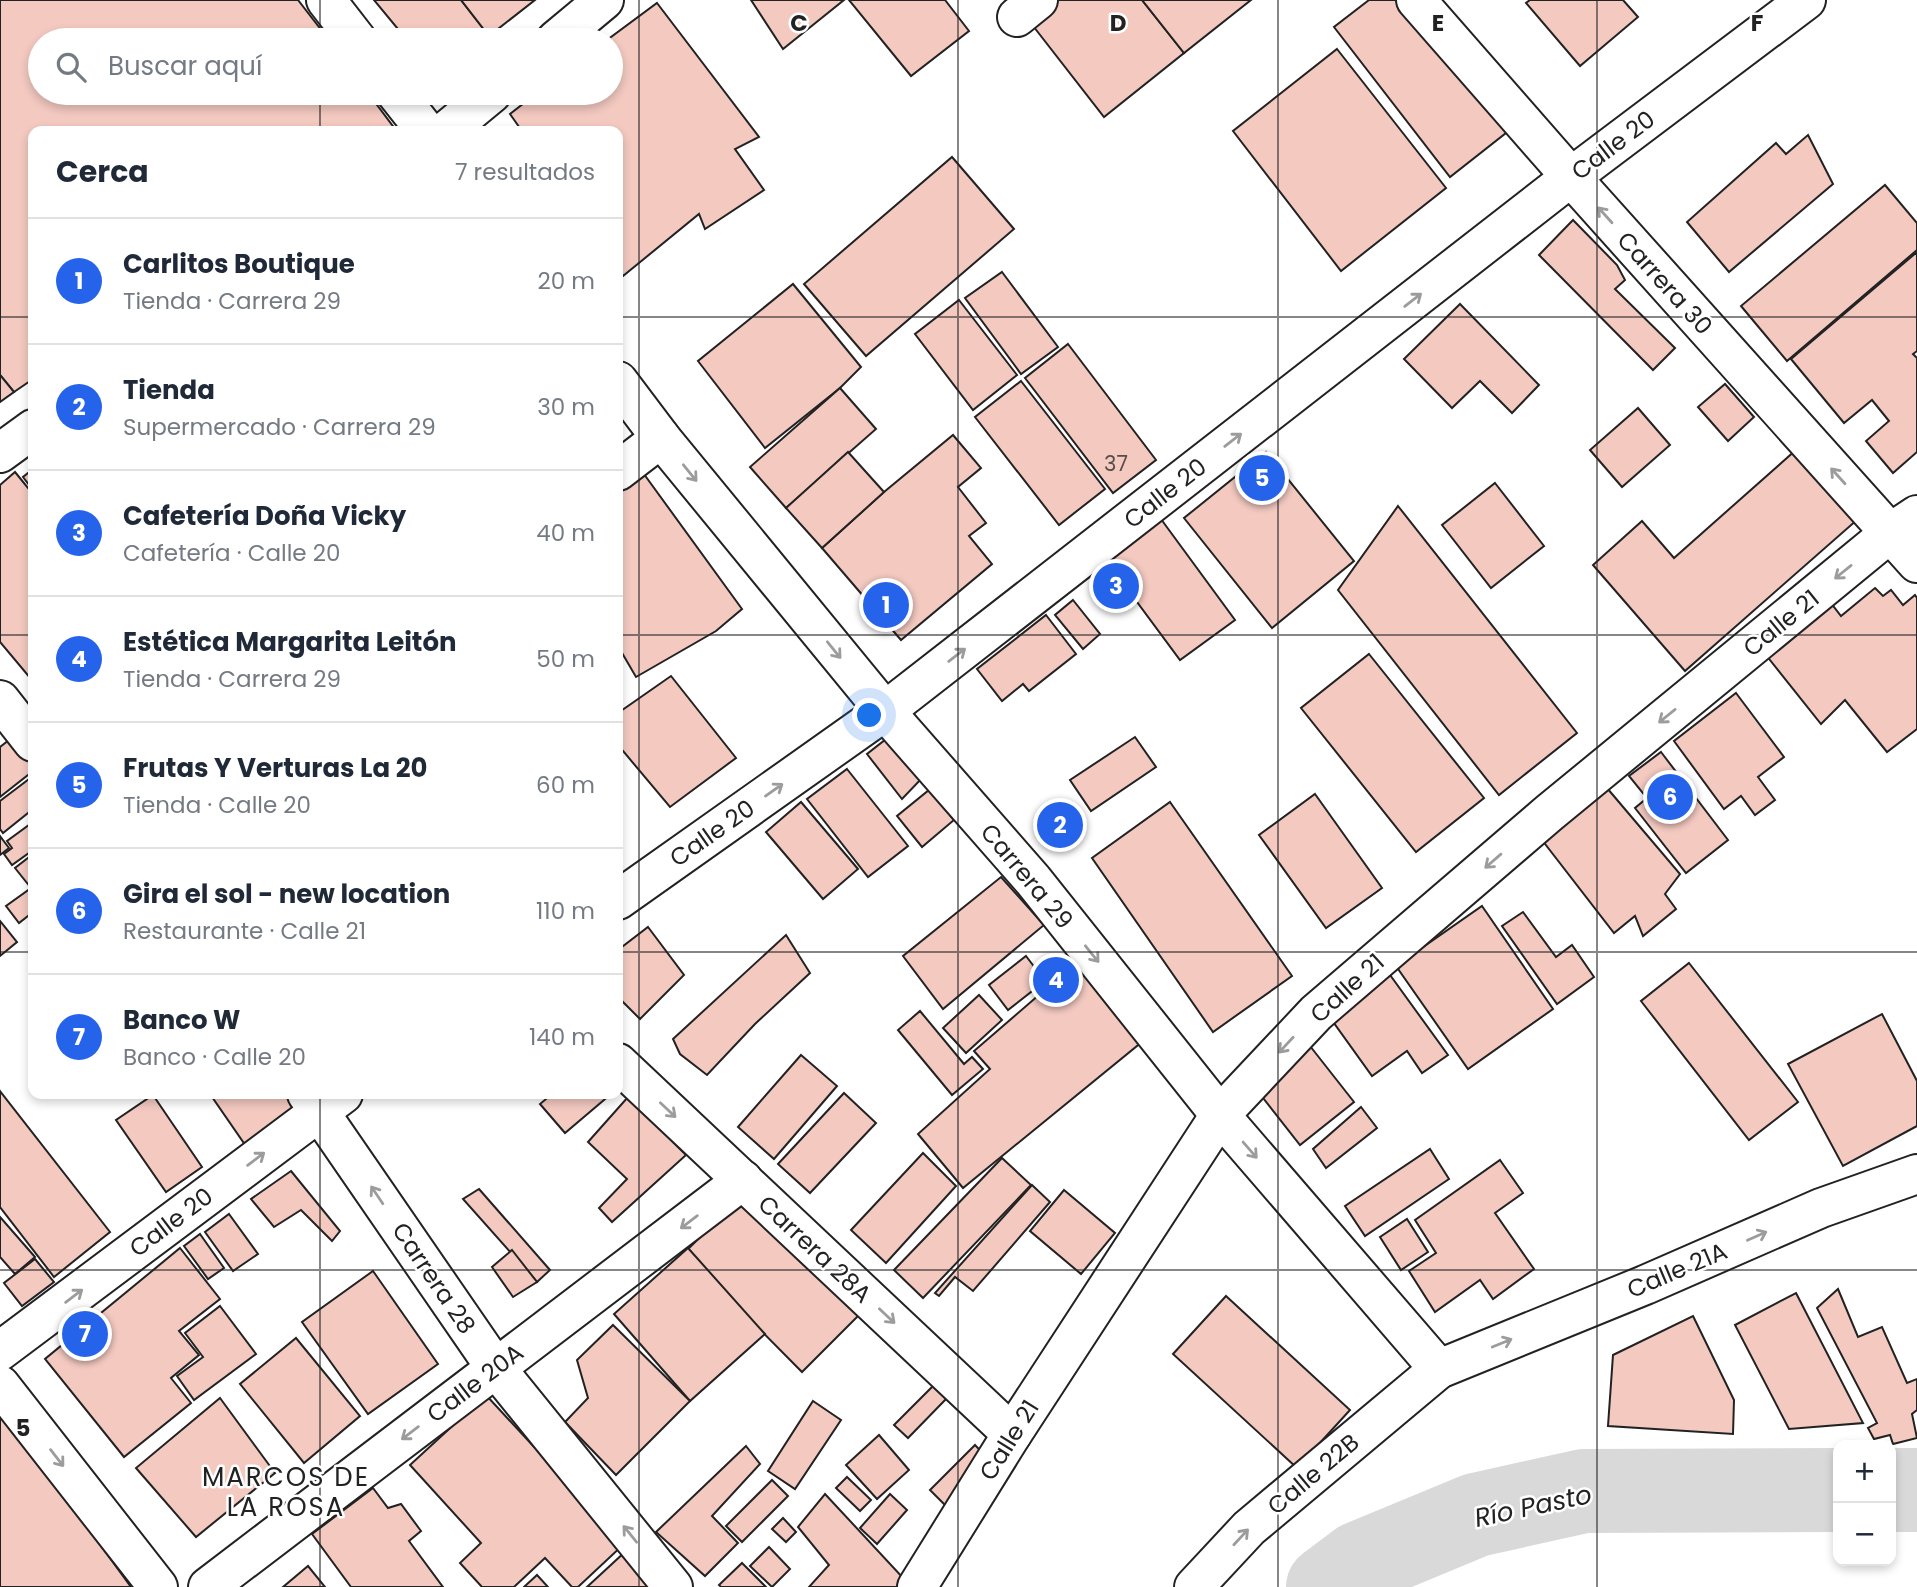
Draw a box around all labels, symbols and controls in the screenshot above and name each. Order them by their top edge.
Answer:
text: C [790,7,808,39]
text: D [1110,7,1126,39]
text: E [1432,7,1444,39]
text: F [1751,7,1763,39]
search box [28,28,623,105]
icon: search [52,48,90,86]
text: Buscar aquí [108,48,262,84]
street label: Calle 20 [1564,103,1662,187]
text: Cerca [56,150,149,193]
text: 7 resultados [455,156,595,188]
one-way arrow [1597,207,1613,225]
street label: Carrera 30 [1610,224,1720,342]
text: Carlitos Boutique [123,246,355,282]
text: 1 [75,265,83,297]
text: 20 m [537,265,595,297]
text: Tienda · Carrera 29 [123,285,341,317]
one-way arrow [1403,293,1421,308]
text: Tienda [123,372,215,408]
text: 2 [72,391,86,423]
text: 30 m [537,391,595,423]
text: Supermercado · Carrera 29 [123,411,436,443]
one-way arrow [1223,433,1242,448]
house number: 37 [1104,449,1128,478]
street label: Calle 20 [1117,450,1213,536]
pin: 5 [1239,452,1285,504]
one-way arrow [683,464,698,482]
one-way arrow [1830,468,1847,485]
text: Cafetería Doña Vicky [123,498,406,534]
text: 3 [72,517,86,549]
text: 40 m [536,517,595,549]
text: Cafetería · Calle 20 [123,537,340,569]
pin: 3 [1093,560,1139,612]
one-way arrow [1835,564,1853,579]
pin: 1 [863,579,909,631]
street label: Calle 21 [1736,582,1826,664]
text: Estética Margarita Leitón [123,624,456,660]
one-way arrow [826,640,842,658]
text: 4 [71,643,87,675]
text: 50 m [536,643,595,675]
one-way arrow [947,648,966,663]
text: Tienda · Carrera 29 [123,663,341,695]
your location [852,698,886,732]
one-way arrow [1659,708,1677,724]
text: Frutas Y Verturas La 20 [123,750,427,786]
text: 5 [72,769,86,801]
text: 60 m [536,769,595,801]
pin: 6 [1647,771,1693,823]
one-way arrow [764,783,783,797]
text: Tienda · Calle 20 [123,789,311,821]
street label: Calle 20 [663,792,761,874]
pin: 2 [1037,799,1083,851]
street label: Carrera 29 [975,818,1079,934]
one-way arrow [1484,853,1502,869]
text: Gira el sol - new location [123,876,450,912]
text: 6 [72,895,86,927]
text: 110 m [536,895,595,927]
text: Restaurante · Calle 21 [123,915,366,947]
one-way arrow [1084,945,1099,963]
street label: Calle 21 [1303,946,1391,1030]
pin: 4 [1033,954,1079,1006]
text: Banco W [123,1002,240,1038]
text: 7 [73,1021,85,1053]
text: 140 m [529,1021,595,1053]
one-way arrow [1277,1036,1294,1053]
text: Banco · Calle 20 [123,1041,306,1073]
one-way arrow [659,1102,677,1118]
one-way arrow [1242,1141,1258,1159]
one-way arrow [246,1151,265,1166]
street label: Calle 20 [122,1180,220,1264]
one-way arrow [370,1186,385,1205]
street label: Carrera 28A [751,1188,879,1310]
one-way arrow [680,1214,698,1229]
street label: Carrera 28 [385,1216,483,1340]
one-way arrow [1746,1229,1767,1242]
street label: Calle 21A [1622,1234,1732,1306]
one-way arrow [64,1288,83,1303]
pin: 7 [62,1308,108,1360]
one-way arrow [878,1308,895,1325]
street label: Calle 20A [420,1336,530,1430]
one-way arrow [1491,1336,1512,1349]
street label: Calle 21 [971,1393,1047,1487]
text: 5 [16,1412,30,1444]
one-way arrow [400,1425,419,1440]
street label: Calle 22B [1260,1426,1366,1522]
map controls [1833,1440,1896,1566]
button: + [1833,1440,1896,1503]
one-way arrow [50,1448,65,1467]
district label: MARCOS DE LA ROSA [202,1459,370,1525]
water label: Río Pasto [1471,1476,1595,1536]
button: − [1833,1503,1896,1566]
one-way arrow [623,1525,638,1543]
one-way arrow [1232,1529,1249,1546]

